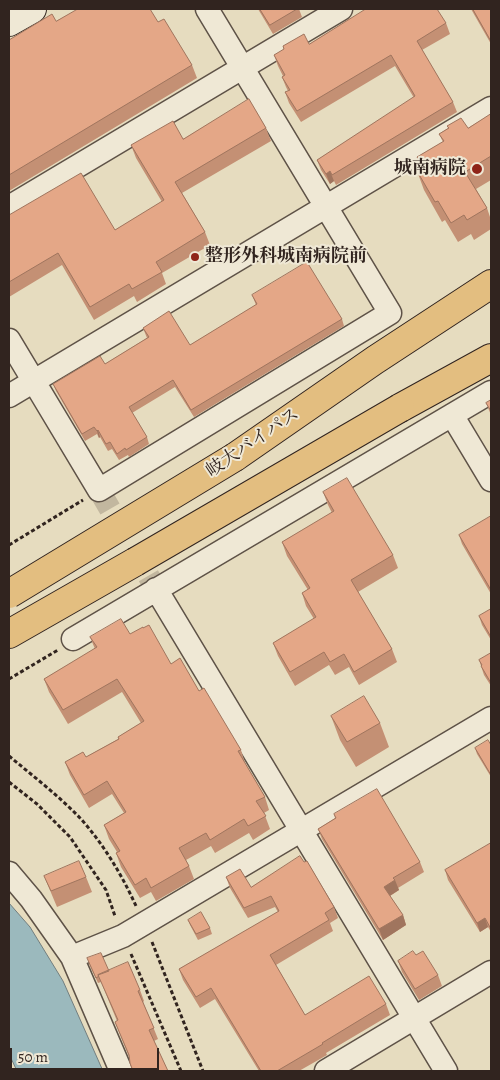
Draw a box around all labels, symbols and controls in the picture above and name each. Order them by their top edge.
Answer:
place label: 城南病院 [394,158,466,180]
marker: 城南病院 [470,162,484,176]
place label: 整形外科城南病院前 [205,246,367,268]
marker: 整形外科城南病院前 [189,251,201,263]
street label: 岐大バイパス [202,404,304,482]
scale bar [12,1038,161,1070]
text: 50 m [18,1047,48,1067]

